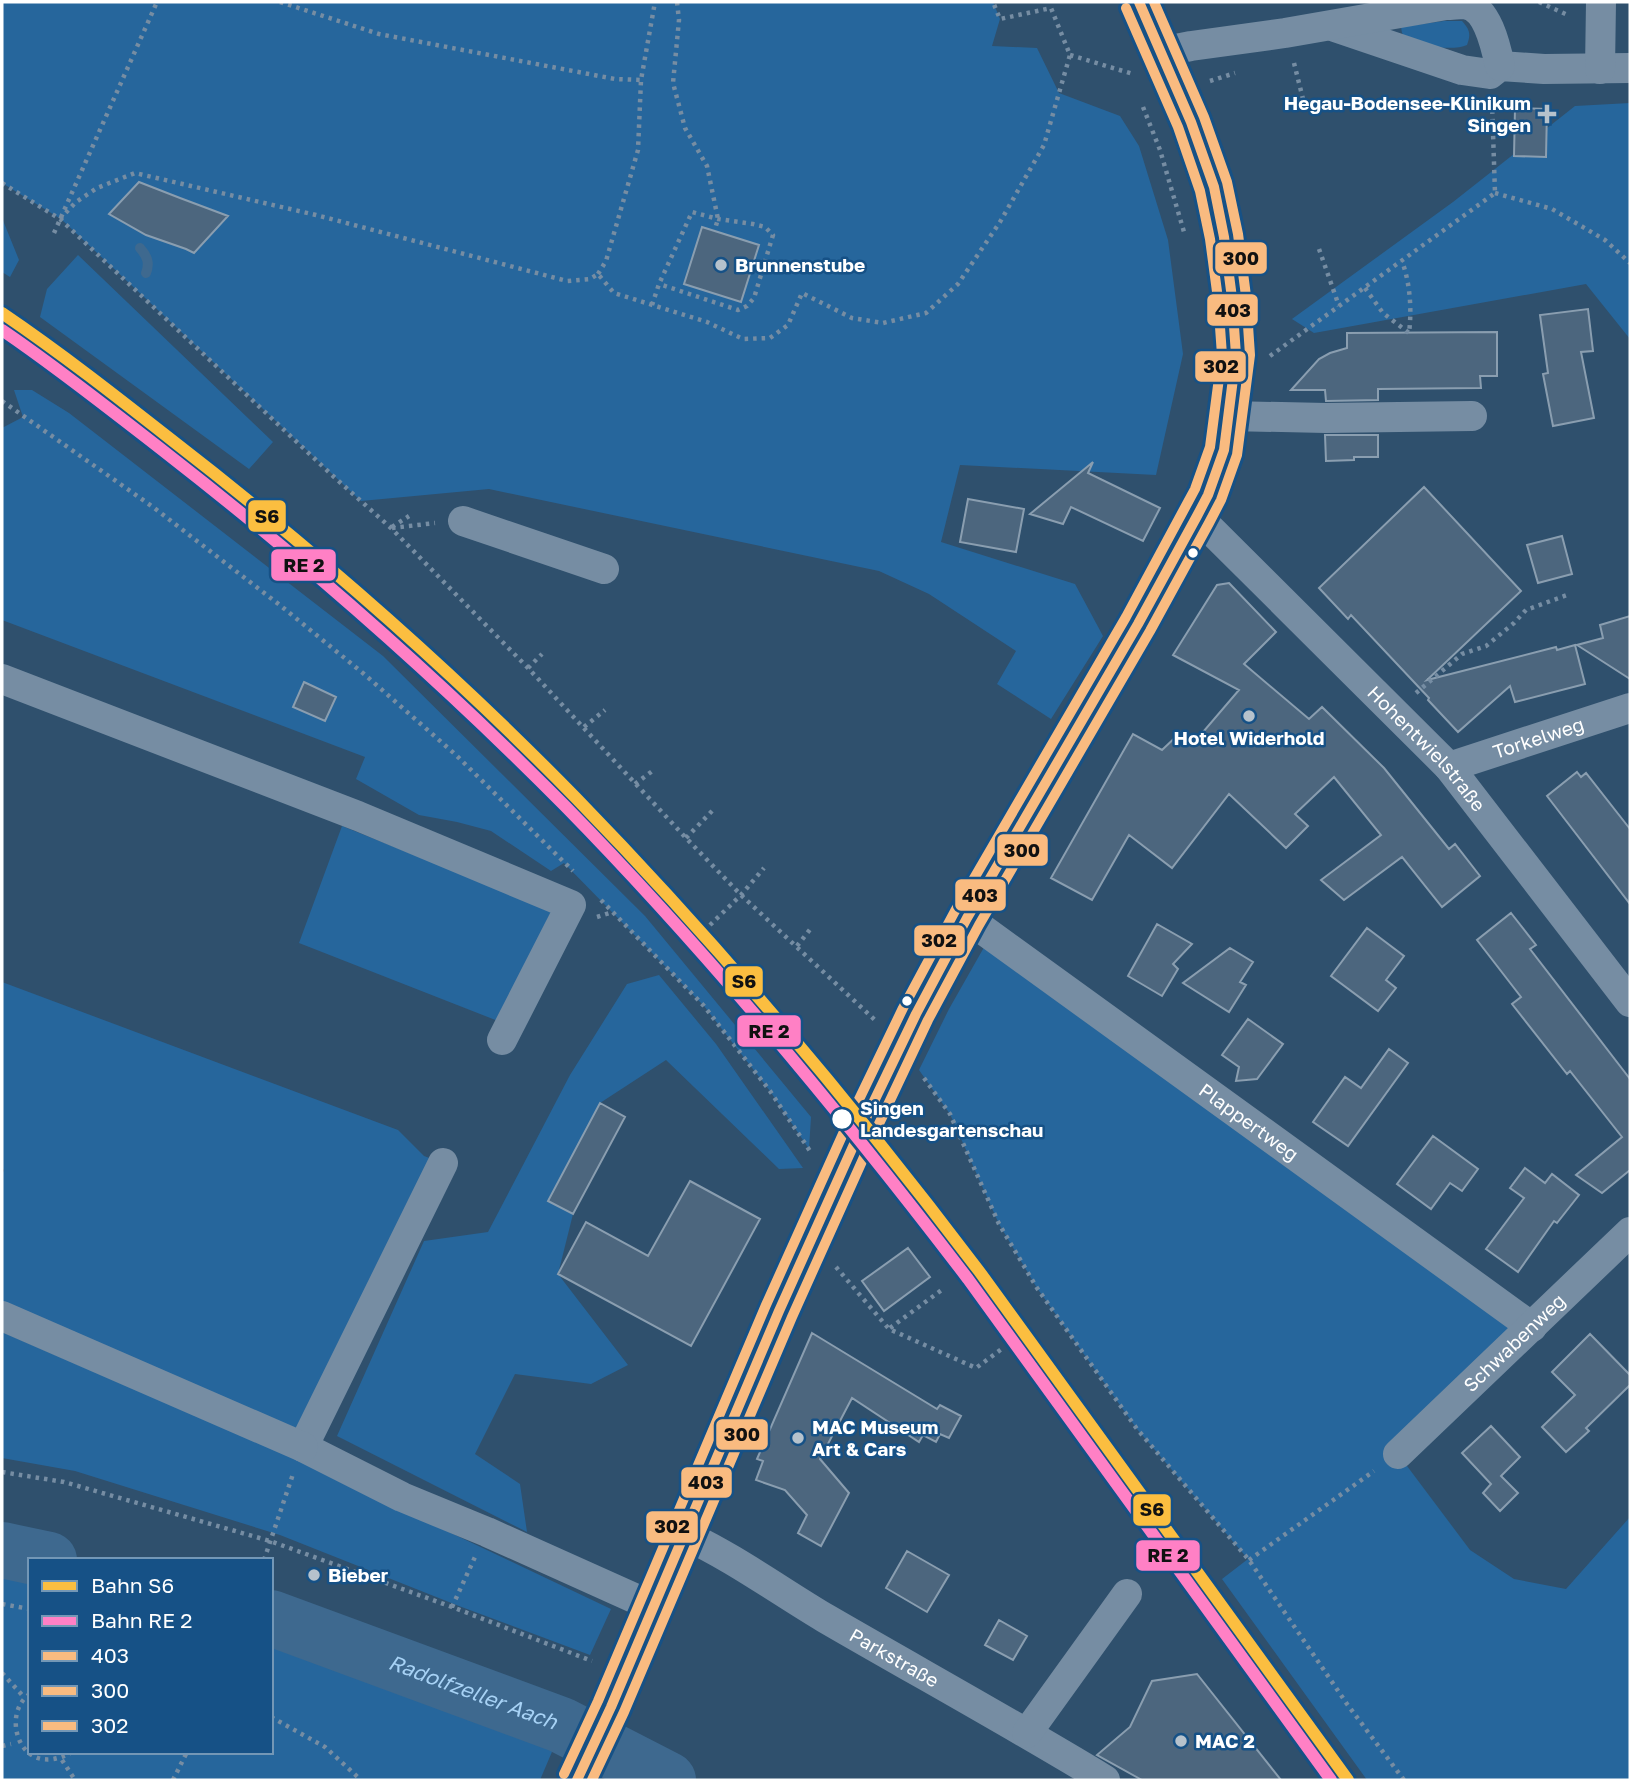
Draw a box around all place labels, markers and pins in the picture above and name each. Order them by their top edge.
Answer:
place label: Hegau-Bodensee-Klinikum Singen [1284,91,1531,136]
marker: Hegau-Bodensee-Klinikum Singen [1537,104,1557,124]
place label: Brunnenstube [735,253,865,276]
marker: Brunnenstube [713,257,729,273]
unlabelled marker [1186,546,1200,560]
marker: Hotel Widerhold [1241,708,1257,724]
place label: Hotel Widerhold [1173,726,1325,749]
unlabelled marker [900,994,914,1008]
place label: Singen Landesgartenschau [860,1096,1043,1141]
marker: Singen Landesgartenschau [830,1107,854,1131]
place label: MAC Museum Art & Cars [812,1415,938,1460]
marker: MAC Museum Art & Cars [790,1430,806,1446]
place label: Bieber [328,1563,389,1586]
marker: Bieber [306,1567,322,1583]
place label: MAC 2 [1195,1729,1255,1752]
marker: MAC 2 [1173,1733,1189,1749]

